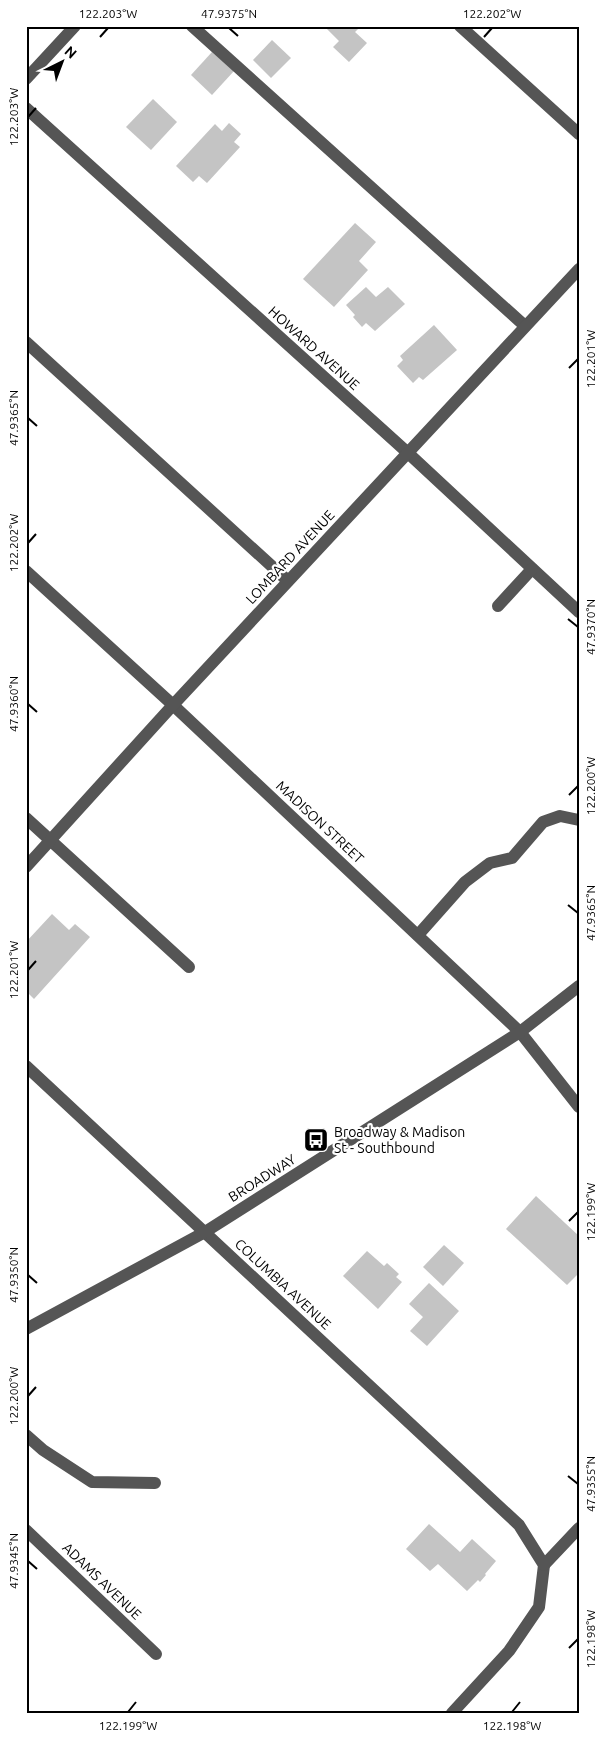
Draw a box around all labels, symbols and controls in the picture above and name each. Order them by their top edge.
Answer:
text: 122.203°W [79,7,137,20]
text: 47.9375°N [201,7,257,20]
text: 122.202°W [463,7,521,20]
north arrow [38,38,88,88]
text: N [61,43,80,62]
text: 122.203°W [7,88,20,146]
street label: HOWARD AVENUE [265,303,363,393]
text: 122.201°W [584,330,597,388]
text: 47.9365°N [7,390,20,446]
street label: LOMBARD AVENUE [243,507,338,607]
text: 122.202°W [7,514,20,572]
text: 47.9370°N [584,599,597,655]
text: 47.9360°N [7,676,20,732]
text: 122.200°W [584,757,597,815]
street label: MADISON STREET [273,777,367,867]
text: 47.9365°N [584,885,597,941]
text: 122.201°W [7,941,20,999]
place label: Broadway & Madison St - Southbound [334,1124,465,1156]
bus stop icon: Broadway & Madison St - Southbound [303,1127,329,1153]
street label: BROADWAY [225,1151,299,1205]
text: 122.199°W [584,1183,597,1241]
street label: COLUMBIA AVENUE [232,1235,334,1333]
text: 47.9350°N [7,1247,20,1303]
text: 122.200°W [7,1367,20,1425]
text: 47.9355°N [584,1456,597,1512]
text: 47.9345°N [7,1533,20,1589]
street label: ADAMS AVENUE [59,1539,145,1623]
text: 122.198°W [584,1610,597,1668]
text: 122.199°W [99,1719,157,1732]
text: 122.198°W [483,1719,541,1732]

